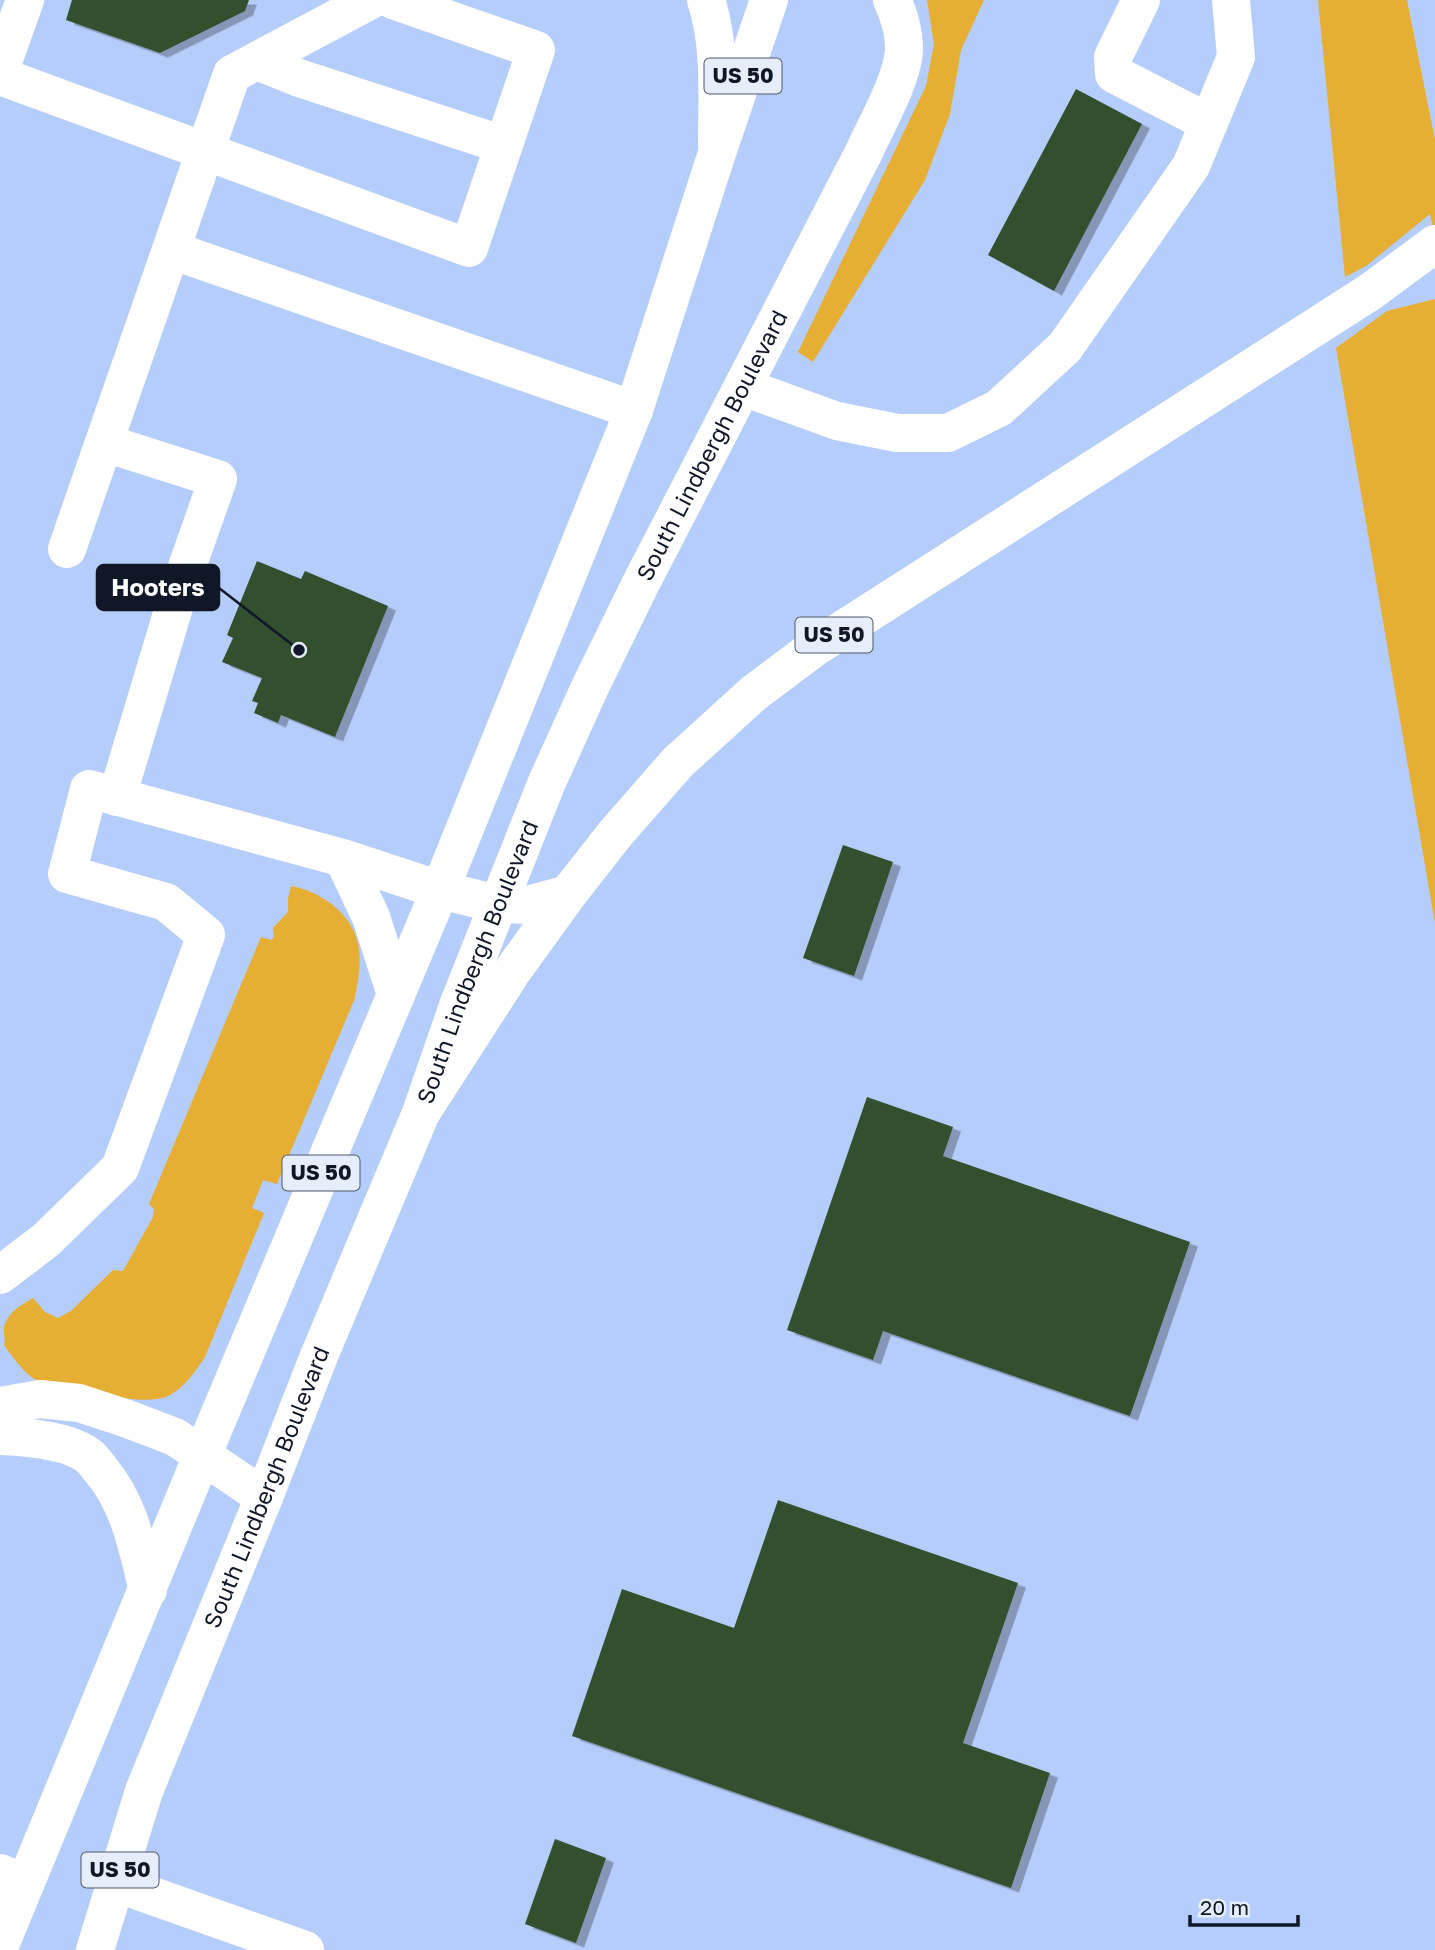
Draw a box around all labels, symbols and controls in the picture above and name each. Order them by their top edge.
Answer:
road number: US 50 [704,58,782,94]
street label: South Lindbergh Boulevard [630,305,793,585]
callout: Hooters [97,565,219,610]
text: Hooters [111,572,205,601]
road number: US 50 [796,618,872,652]
street label: South Lindbergh Boulevard [410,816,543,1107]
road number: US 50 [282,1156,360,1190]
street label: South Lindbergh Boulevard [197,1342,335,1632]
road number: US 50 [82,1853,158,1888]
scale bar [1190,1884,1298,1928]
text: 20 m [1200,1894,1249,1920]

